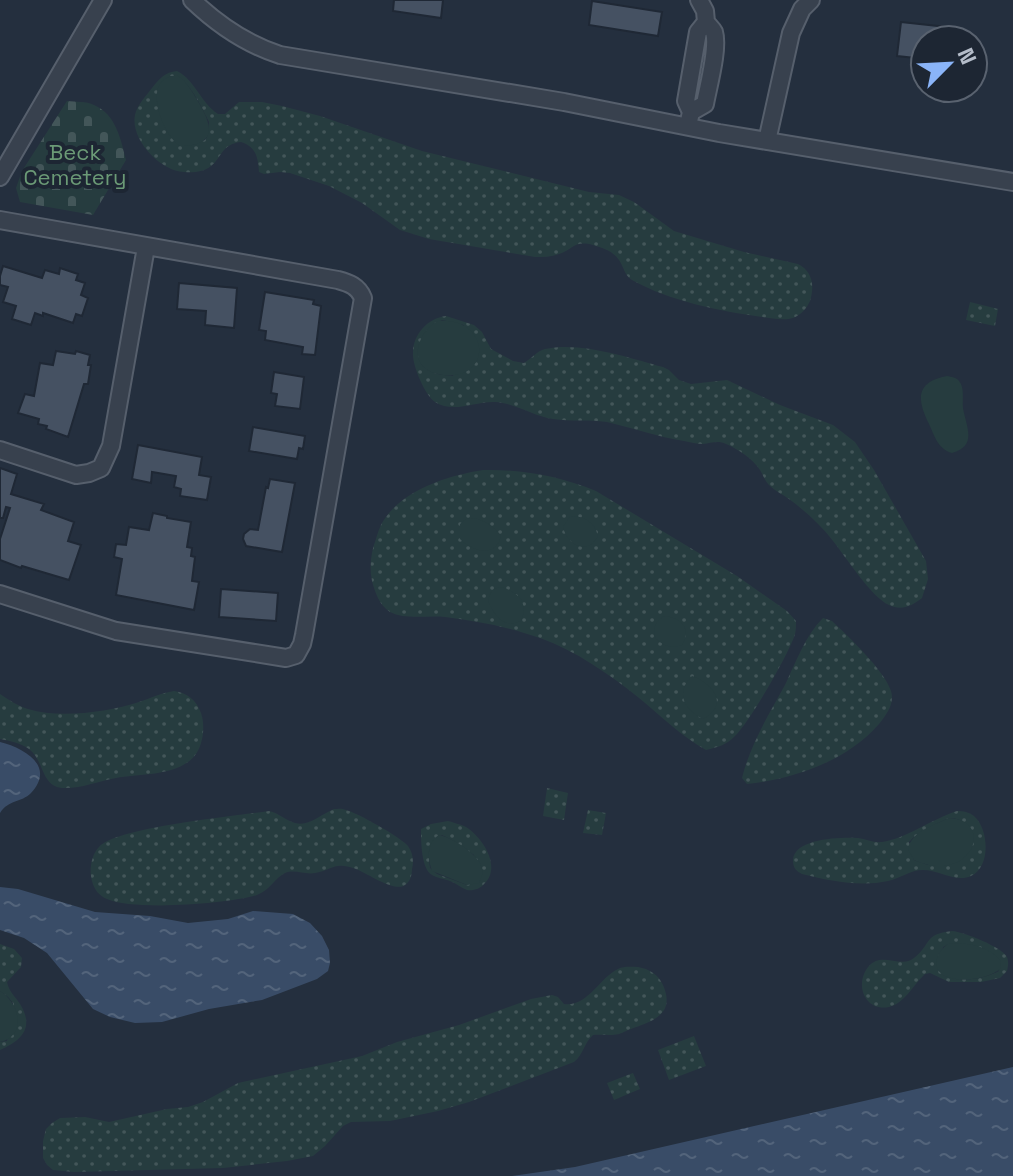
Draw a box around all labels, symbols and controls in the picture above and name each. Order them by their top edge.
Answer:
north arrow [909,24,989,104]
text: N [951,43,983,68]
park label: Beck Cemetery [23,138,127,191]

